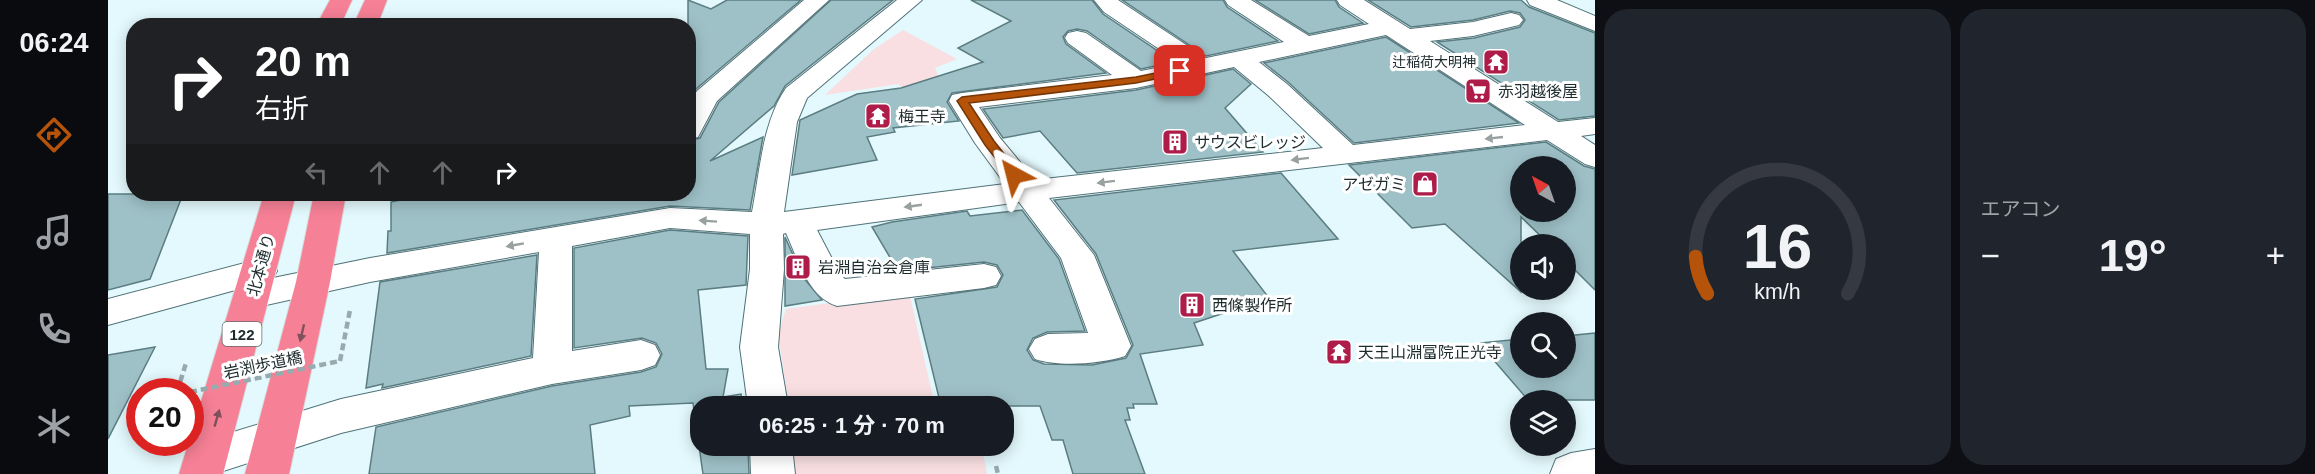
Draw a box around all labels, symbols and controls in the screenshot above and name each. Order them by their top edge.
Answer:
text: 06:24 [19,28,89,58]
text: 20 m [255,38,351,85]
icon: right [156,42,234,120]
pin [1154,45,1205,96]
temple icon: 辻稲荷大明神 [1481,47,1511,77]
icon: arrive [1163,54,1196,87]
place label: 辻稲荷大明神 [1392,54,1476,70]
supermarket icon: 赤羽越後屋 [1463,76,1493,106]
place label: 赤羽越後屋 [1498,83,1578,100]
text: 右折 [255,94,309,124]
temple icon: 梅王寺 [863,101,893,131]
place label: 梅王寺 [898,108,946,125]
icon: directions [33,114,75,156]
building icon: サウスビレッジ [1160,127,1190,157]
one-way arrow [1484,133,1503,143]
place label: サウスビレッジ [1194,134,1306,151]
position arrow [982,143,1046,207]
one-way arrow [1291,155,1310,164]
icon: left [300,156,333,189]
icon: ahead [363,156,396,189]
icon: ahead [426,156,459,189]
icon: right [489,156,522,189]
north arrow [1510,156,1576,222]
map controls [1510,156,1576,456]
shop icon: アゼガミ [1410,169,1440,199]
place label: アゼガミ [1342,176,1406,193]
one-way arrow [1097,177,1116,187]
text: エアコン [1981,198,2061,220]
one-way arrow [903,201,922,210]
icon: music [33,211,75,253]
text: 16 [1743,212,1812,281]
one-way arrow [698,216,717,225]
text: 19° [2099,230,2167,281]
street label: 北本通り [245,232,277,298]
button: sound [1510,234,1576,300]
text: − [1981,237,2000,274]
text: + [2266,237,2285,274]
one-way arrow [505,241,524,250]
building icon: 岩淵自治会倉庫 [783,252,813,282]
place label: 岩淵自治会倉庫 [818,259,930,276]
text: km/h [1754,280,1800,304]
building icon: 西條製作所 [1177,290,1207,320]
place label: 西條製作所 [1212,297,1292,314]
icon: phone [33,308,75,350]
button: search [1510,312,1576,378]
road number: 122 [222,322,262,346]
one-way arrow [296,324,306,342]
temple icon: 天王山淵富院正光寺 [1324,337,1354,367]
place label: 天王山淵富院正光寺 [1358,344,1502,361]
street label: 岩渕歩道橋 [222,348,304,382]
speed limit sign: 20 [126,378,204,456]
button: layers [1510,390,1576,456]
icon: climate [33,405,75,447]
one-way arrow [213,409,222,427]
text: 06:25 · 1 分 · 70 m [759,413,945,438]

